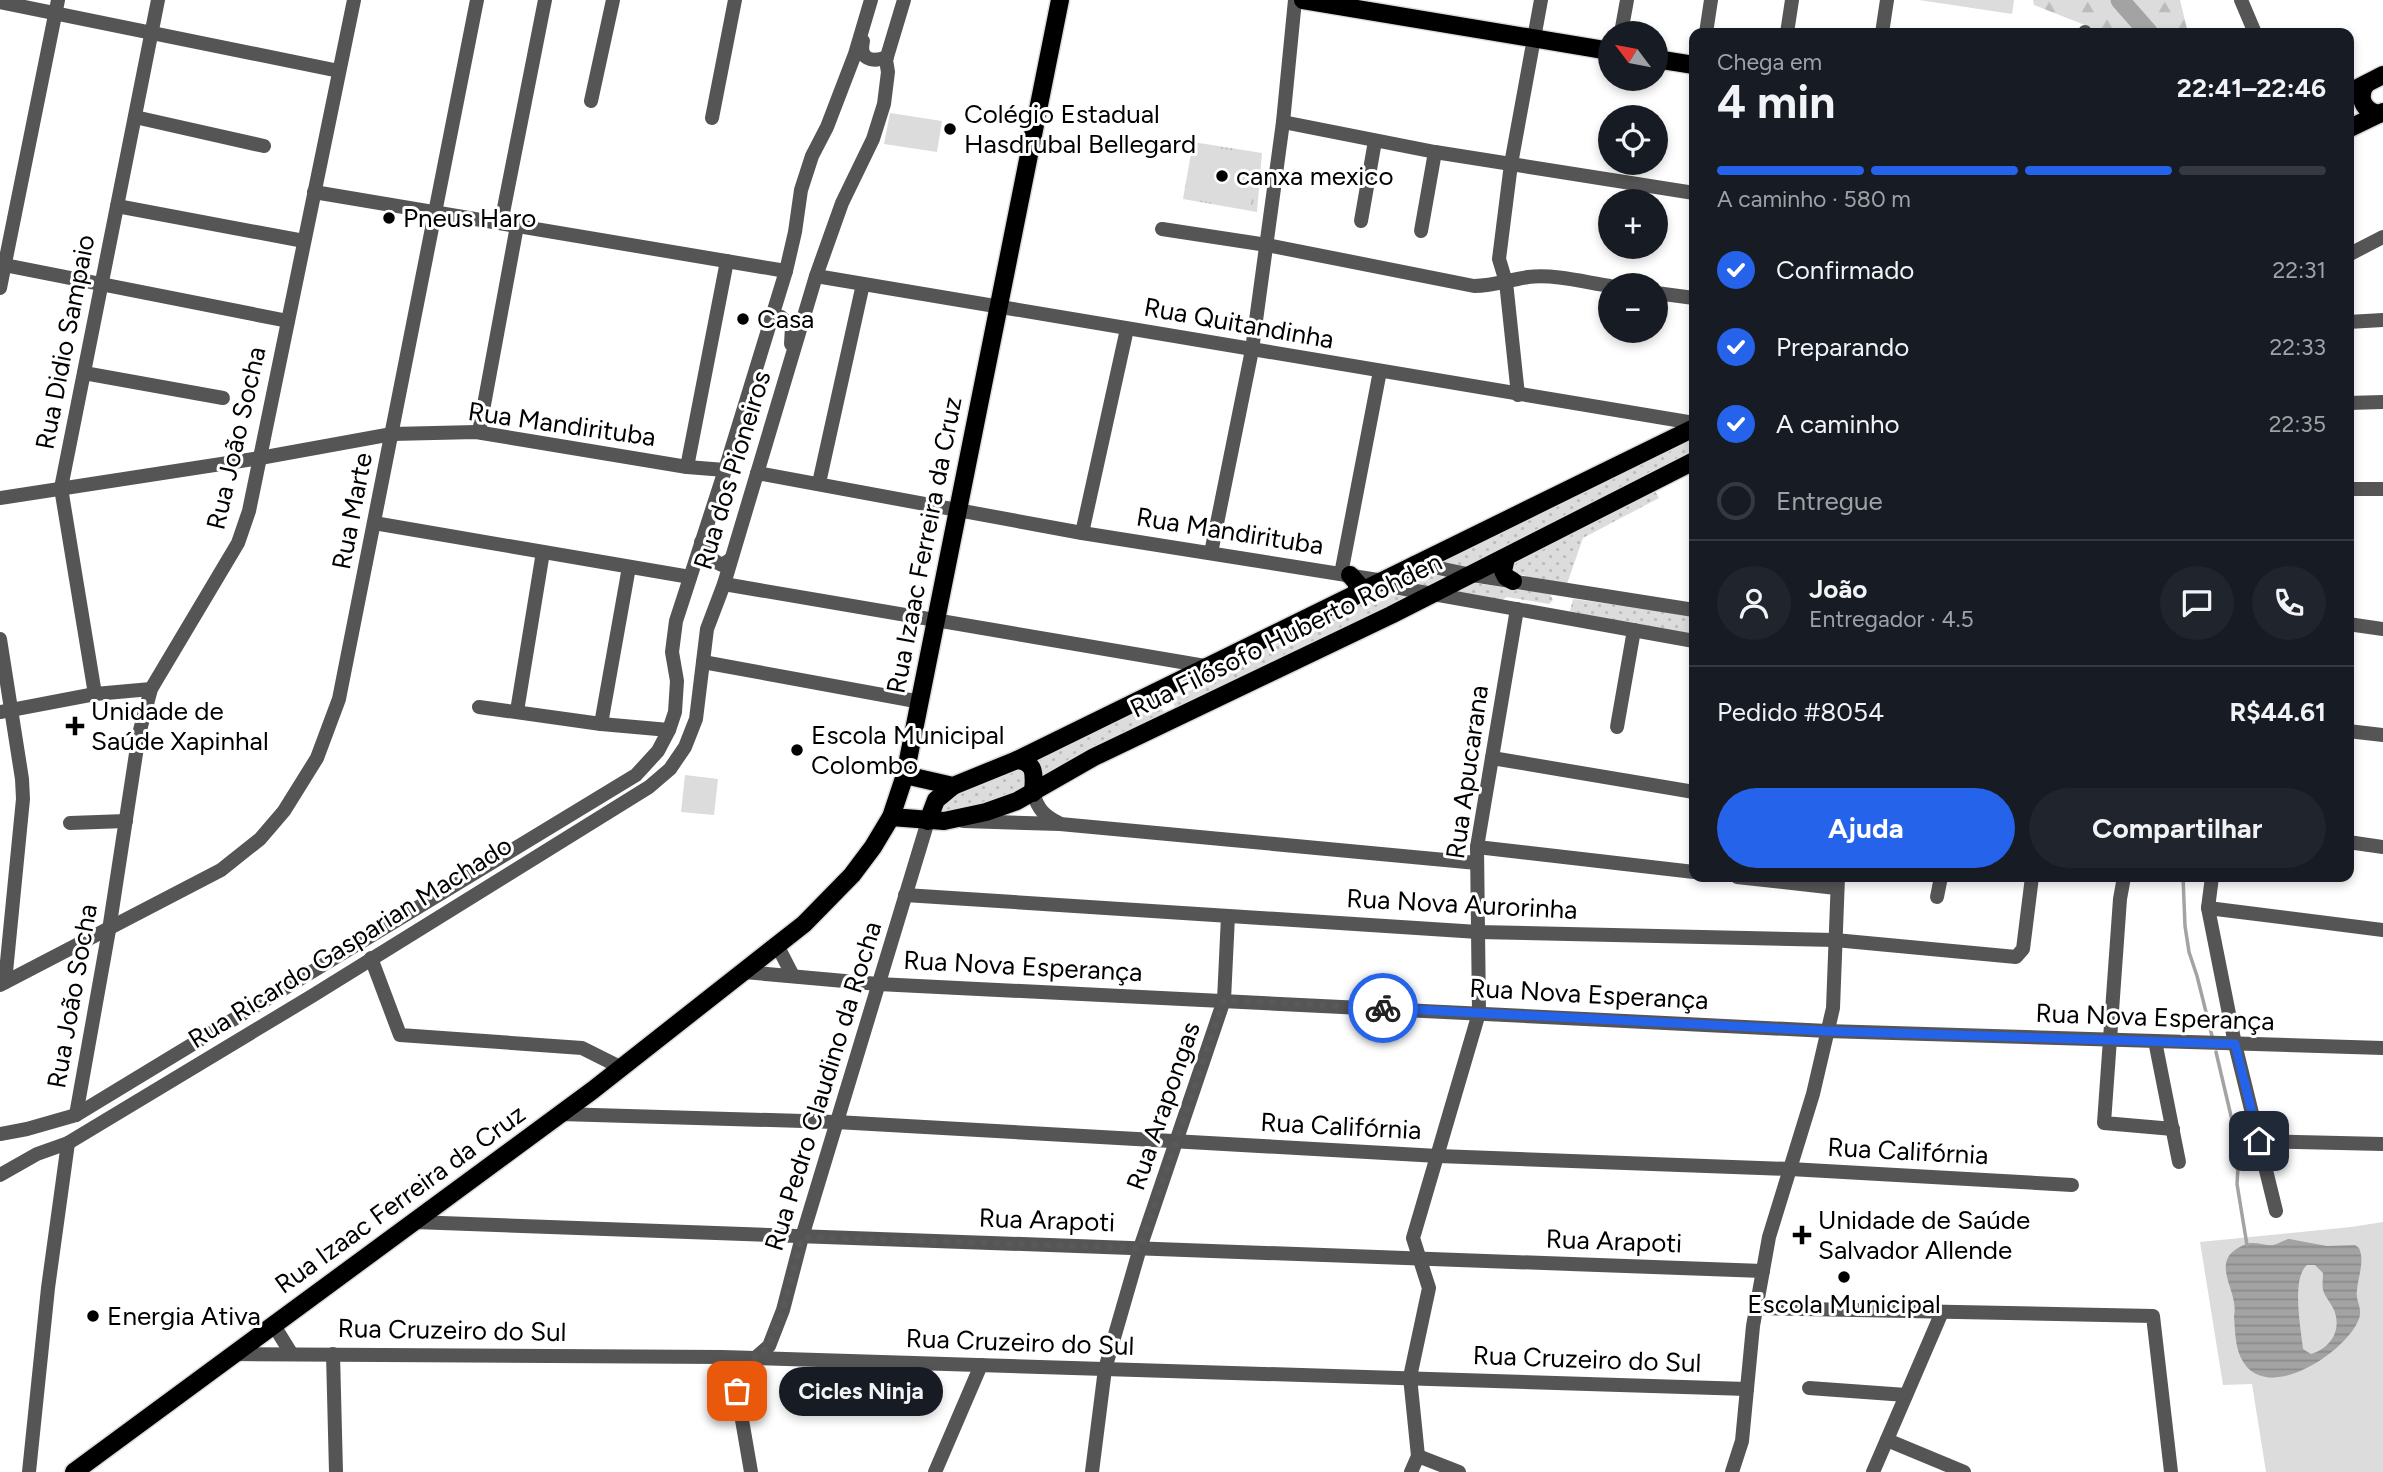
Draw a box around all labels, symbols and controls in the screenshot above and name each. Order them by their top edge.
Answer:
north arrow [1598,21,1668,91]
map controls [1598,21,1668,343]
text: Chega em [1717,48,1822,76]
text: 22:41–22:46 [2177,72,2326,104]
text: 4 min [1717,74,1835,130]
place label: Colégio Estadual Hasdrubal Bellegard [964,98,1196,160]
button: locate [1598,105,1668,175]
marker: Colégio Estadual Hasdrubal Bellegard [942,121,958,137]
place label: canxa mexico [1236,160,1393,192]
marker: canxa mexico [1214,168,1230,184]
text: A caminho · 580 m [1717,185,1911,213]
button: + [1598,189,1668,259]
place label: Pneus Haro [403,202,536,234]
marker: Pneus Haro [381,210,397,226]
street label: Rua Didio Sampaio [28,232,102,452]
icon: check [1717,251,1755,289]
text: Confirmado [1776,254,1914,286]
text: 22:31 [2272,256,2326,284]
button: − [1598,273,1668,343]
street label: Rua Quitandinha [1141,291,1337,355]
place label: Casa [757,303,814,335]
marker: Casa [735,311,751,327]
icon: check [1717,328,1755,366]
text: Preparando [1776,331,1909,363]
text: 22:33 [2269,333,2326,361]
street label: Rua João Socha [199,344,273,532]
street label: Rua dos Pioneiros [687,367,777,573]
street label: Rua Izaac Ferreira da Cruz [880,394,968,696]
street label: Rua Mandirituba [466,395,658,453]
icon: check [1717,405,1755,443]
text: A caminho [1776,408,1900,440]
text: 22:35 [2269,410,2326,438]
street label: Rua Marte [325,450,379,572]
text: Entregue [1776,485,1883,517]
street label: Rua Mandirituba [1134,500,1326,562]
street label: Rua Filósofo Huberto Rohden [1125,545,1447,725]
button: person [1717,566,1791,640]
button: chat [2160,566,2234,640]
button: phone [2252,566,2326,640]
text: João [1809,573,1867,605]
text: Entregador · 4.5 [1809,605,1974,633]
street label: Rua Apucarana [1439,683,1495,861]
place label: Unidade de Saúde Xapinhal [91,695,269,757]
text: Pedido #8054 [1717,696,1884,728]
text: R$44.61 [2229,696,2326,728]
marker: Unidade de Saúde Xapinhal [65,716,85,736]
place label: Escola Municipal Colombo [811,719,1005,781]
marker: Escola Municipal Colombo [789,742,805,758]
button: Ajuda [1717,788,2015,868]
button: Compartilhar [2029,788,2326,868]
street label: Rua Ricardo Gasparian Machado [182,829,518,1055]
street label: Rua Nova Aurorinha [1346,882,1578,926]
street label: Rua João Socha [40,901,104,1091]
street label: Rua Pedro Claudino da Rocha [758,918,888,1254]
street label: Rua Nova Esperança [903,944,1143,988]
street label: Rua Nova Esperança [1469,972,1709,1016]
courier [1348,973,1418,1043]
icon: bike [1364,989,1402,1027]
street label: Rua Nova Esperança [2035,997,2275,1037]
street label: Rua Arapongas [1119,1018,1207,1194]
street label: Rua Izaac Ferreira da Cruz [269,1097,531,1301]
street label: Rua Califórnia [1260,1106,1422,1146]
pin [2229,1111,2289,1171]
icon: home [2240,1122,2278,1160]
street label: Rua Califórnia [1827,1131,1989,1171]
street label: Rua Arapoti [978,1202,1116,1238]
place label: Unidade de Saúde Salvador Allende [1818,1204,2030,1266]
street label: Rua Arapoti [1545,1223,1683,1259]
marker: Unidade de Saúde Salvador Allende [1792,1225,1812,1245]
marker: Escola Municipal [1836,1269,1852,1285]
place label: Escola Municipal [1747,1288,1941,1320]
place label: Energia Ativa [107,1300,261,1332]
marker: Energia Ativa [85,1308,101,1324]
street label: Rua Cruzeiro do Sul [337,1312,567,1348]
street label: Rua Cruzeiro do Sul [905,1322,1135,1362]
street label: Rua Cruzeiro do Sul [1472,1339,1702,1379]
pin [707,1361,767,1421]
callout: Cicles Ninja [779,1366,944,1416]
icon: bag [718,1372,756,1410]
text: Cicles Ninja [798,1377,924,1405]

